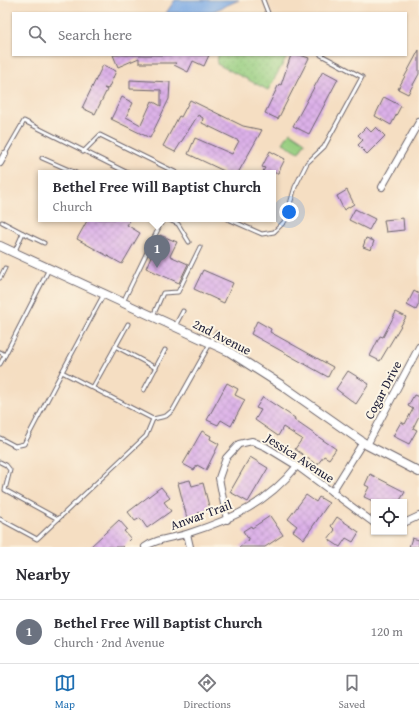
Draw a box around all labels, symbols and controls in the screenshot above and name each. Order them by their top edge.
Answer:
search box [12,12,407,56]
icon: search [26,23,48,45]
text: Search here [58,24,132,45]
popup [38,170,276,222]
text: Bethel Free Will Baptist Church [53,176,261,197]
text: Church [53,197,92,216]
your location [279,202,299,222]
pin: 1 [144,235,170,268]
street label: 2nd Avenue [189,314,255,360]
street label: Cogar Drive [360,357,406,423]
street label: Jessica Avenue [260,427,338,487]
street label: Anwar Trail [167,495,235,535]
map controls [371,499,407,535]
button: locate [371,499,407,535]
text: Nearby [16,561,70,586]
text: Bethel Free Will Baptist Church [54,612,262,633]
text: 1 [26,622,32,641]
text: 120 m [371,622,403,641]
text: Church · 2nd Avenue [54,633,165,652]
tab: Map [54,672,76,712]
tab: Directions [184,672,231,712]
tab: Saved [338,672,365,712]

